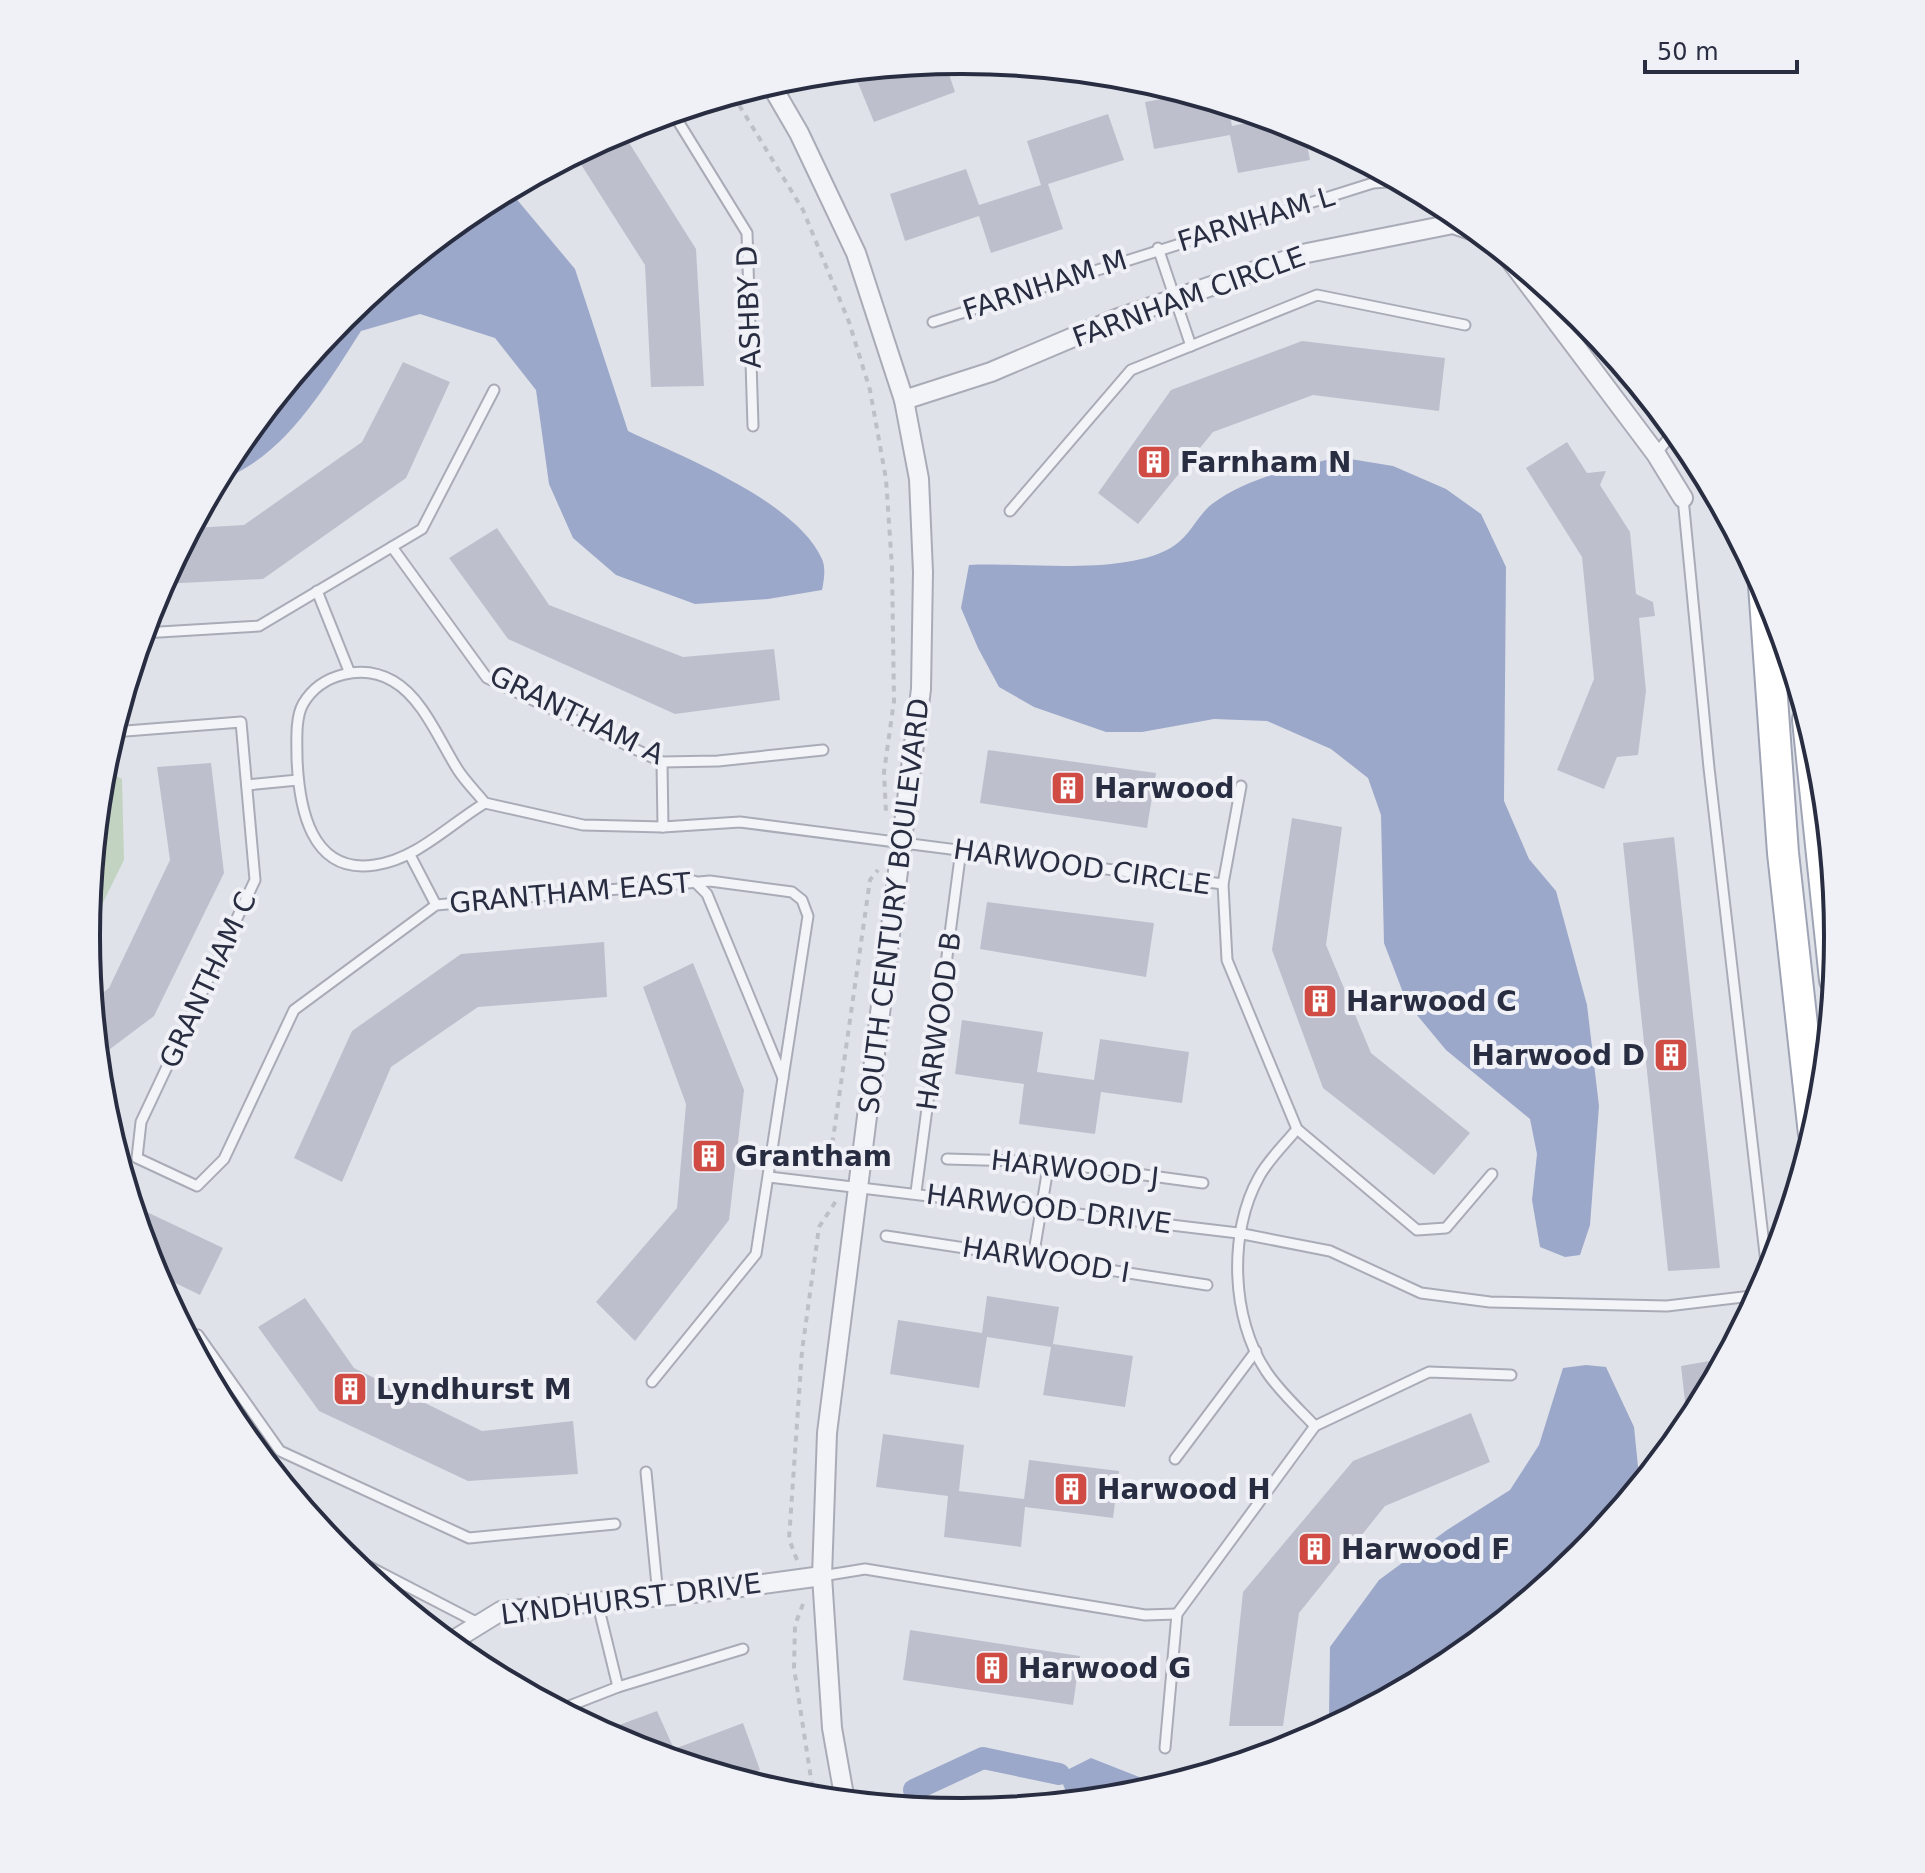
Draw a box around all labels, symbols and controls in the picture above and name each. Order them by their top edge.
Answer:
scale bar [1645,24,1797,74]
text: 50 m [1657,38,1719,66]
street label: FARNHAM L [1174,179,1339,258]
street label: FARNHAM CIRCLE [1068,240,1310,354]
street label: FARNHAM M [959,243,1131,327]
street label: ASHBY D [730,245,768,369]
building icon: Farnham N [1135,443,1173,481]
place label: Farnham N [1180,446,1351,479]
street label: GRANTHAM A [485,659,669,771]
street label: SOUTH CENTURY BOULEVARD [852,696,936,1116]
building icon: Harwood [1049,769,1087,807]
place label: Harwood [1094,772,1235,805]
street label: HARWOOD CIRCLE [951,833,1213,901]
street label: GRANTHAM EAST [448,866,693,920]
street label: GRANTHAM C [153,887,263,1073]
street label: HARWOOD B [910,930,968,1112]
building icon: Harwood C [1301,982,1339,1020]
place label: Harwood C [1346,985,1517,1018]
building icon: Harwood D [1652,1036,1690,1074]
place label: Harwood D [1471,1039,1645,1072]
building icon: Grantham [690,1137,728,1175]
place label: Grantham [735,1140,892,1173]
street label: HARWOOD J [989,1144,1161,1194]
street label: HARWOOD DRIVE [924,1178,1174,1240]
street label: HARWOOD I [960,1230,1132,1290]
building icon: Lyndhurst M [331,1370,369,1408]
place label: Lyndhurst M [376,1373,572,1406]
building icon: Harwood H [1052,1470,1090,1508]
place label: Harwood H [1097,1473,1271,1506]
building icon: Harwood F [1296,1530,1334,1568]
place label: Harwood F [1341,1533,1510,1566]
street label: LYNDHURST DRIVE [499,1567,763,1631]
building icon: Harwood G [973,1649,1011,1687]
place label: Harwood G [1018,1652,1191,1685]

